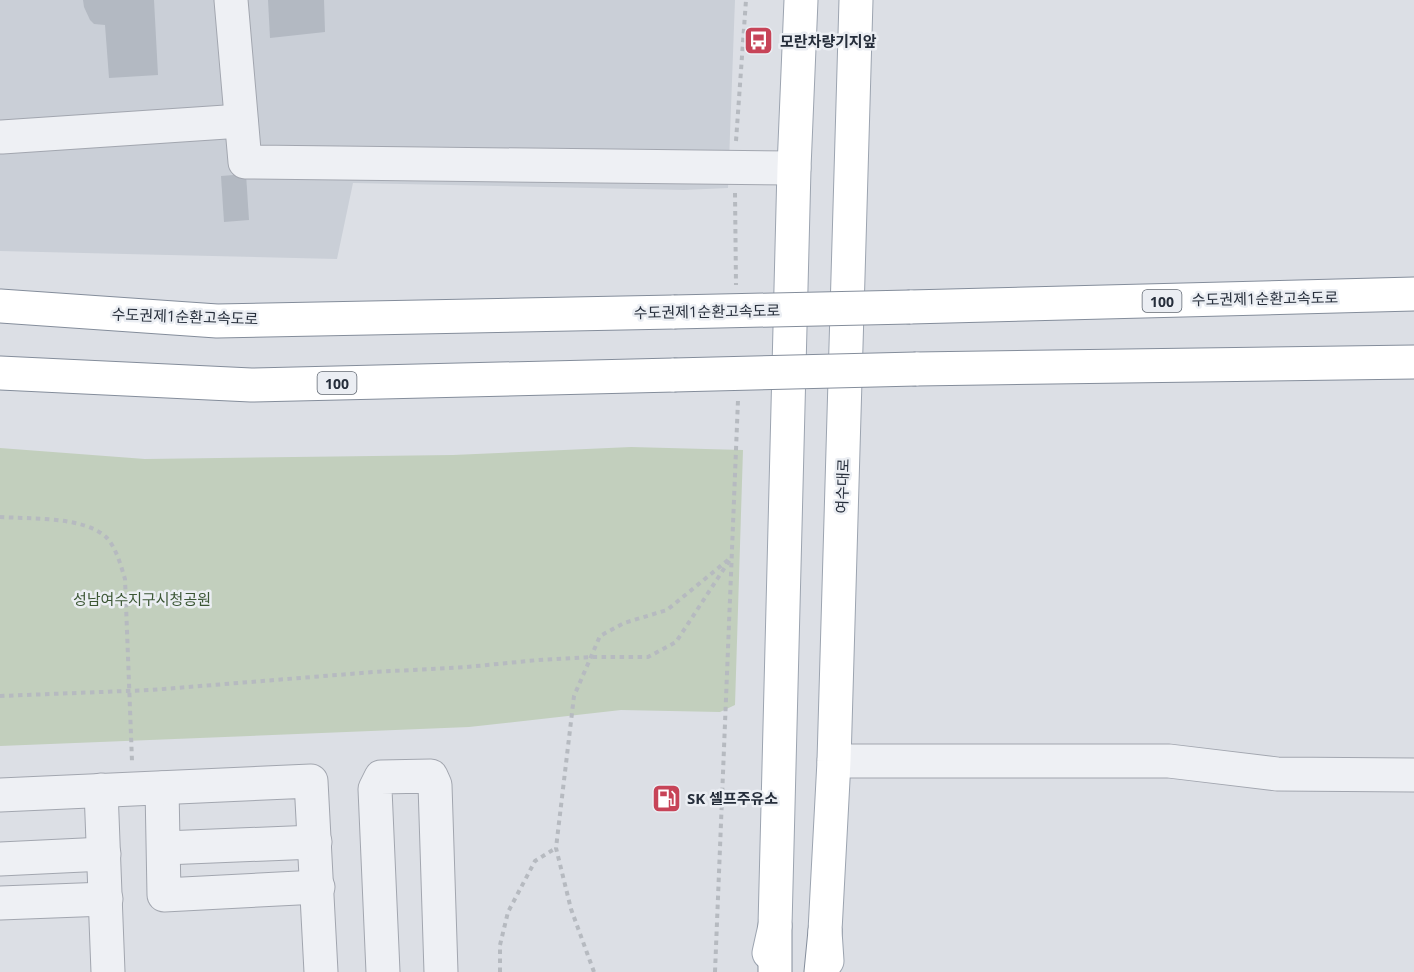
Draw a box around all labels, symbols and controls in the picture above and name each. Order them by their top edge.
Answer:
bus stop icon: 모란차량기지앞 [743,25,775,57]
place label: 모란차량기지앞 [780,31,877,51]
street label: 수도권제1순환고속도로 [1192,287,1338,309]
road number: 100 [1142,290,1182,312]
street label: 수도권제1순환고속도로 [634,300,780,322]
street label: 수도권제1순환고속도로 [111,303,259,329]
road number: 100 [318,372,356,394]
street label: 여수대로 [831,458,853,514]
park label: 성남여수지구시청공원 [73,589,211,609]
fuel station icon: SK 셀프주유소 [650,782,682,814]
place label: SK 셀프주유소 [687,788,778,808]

